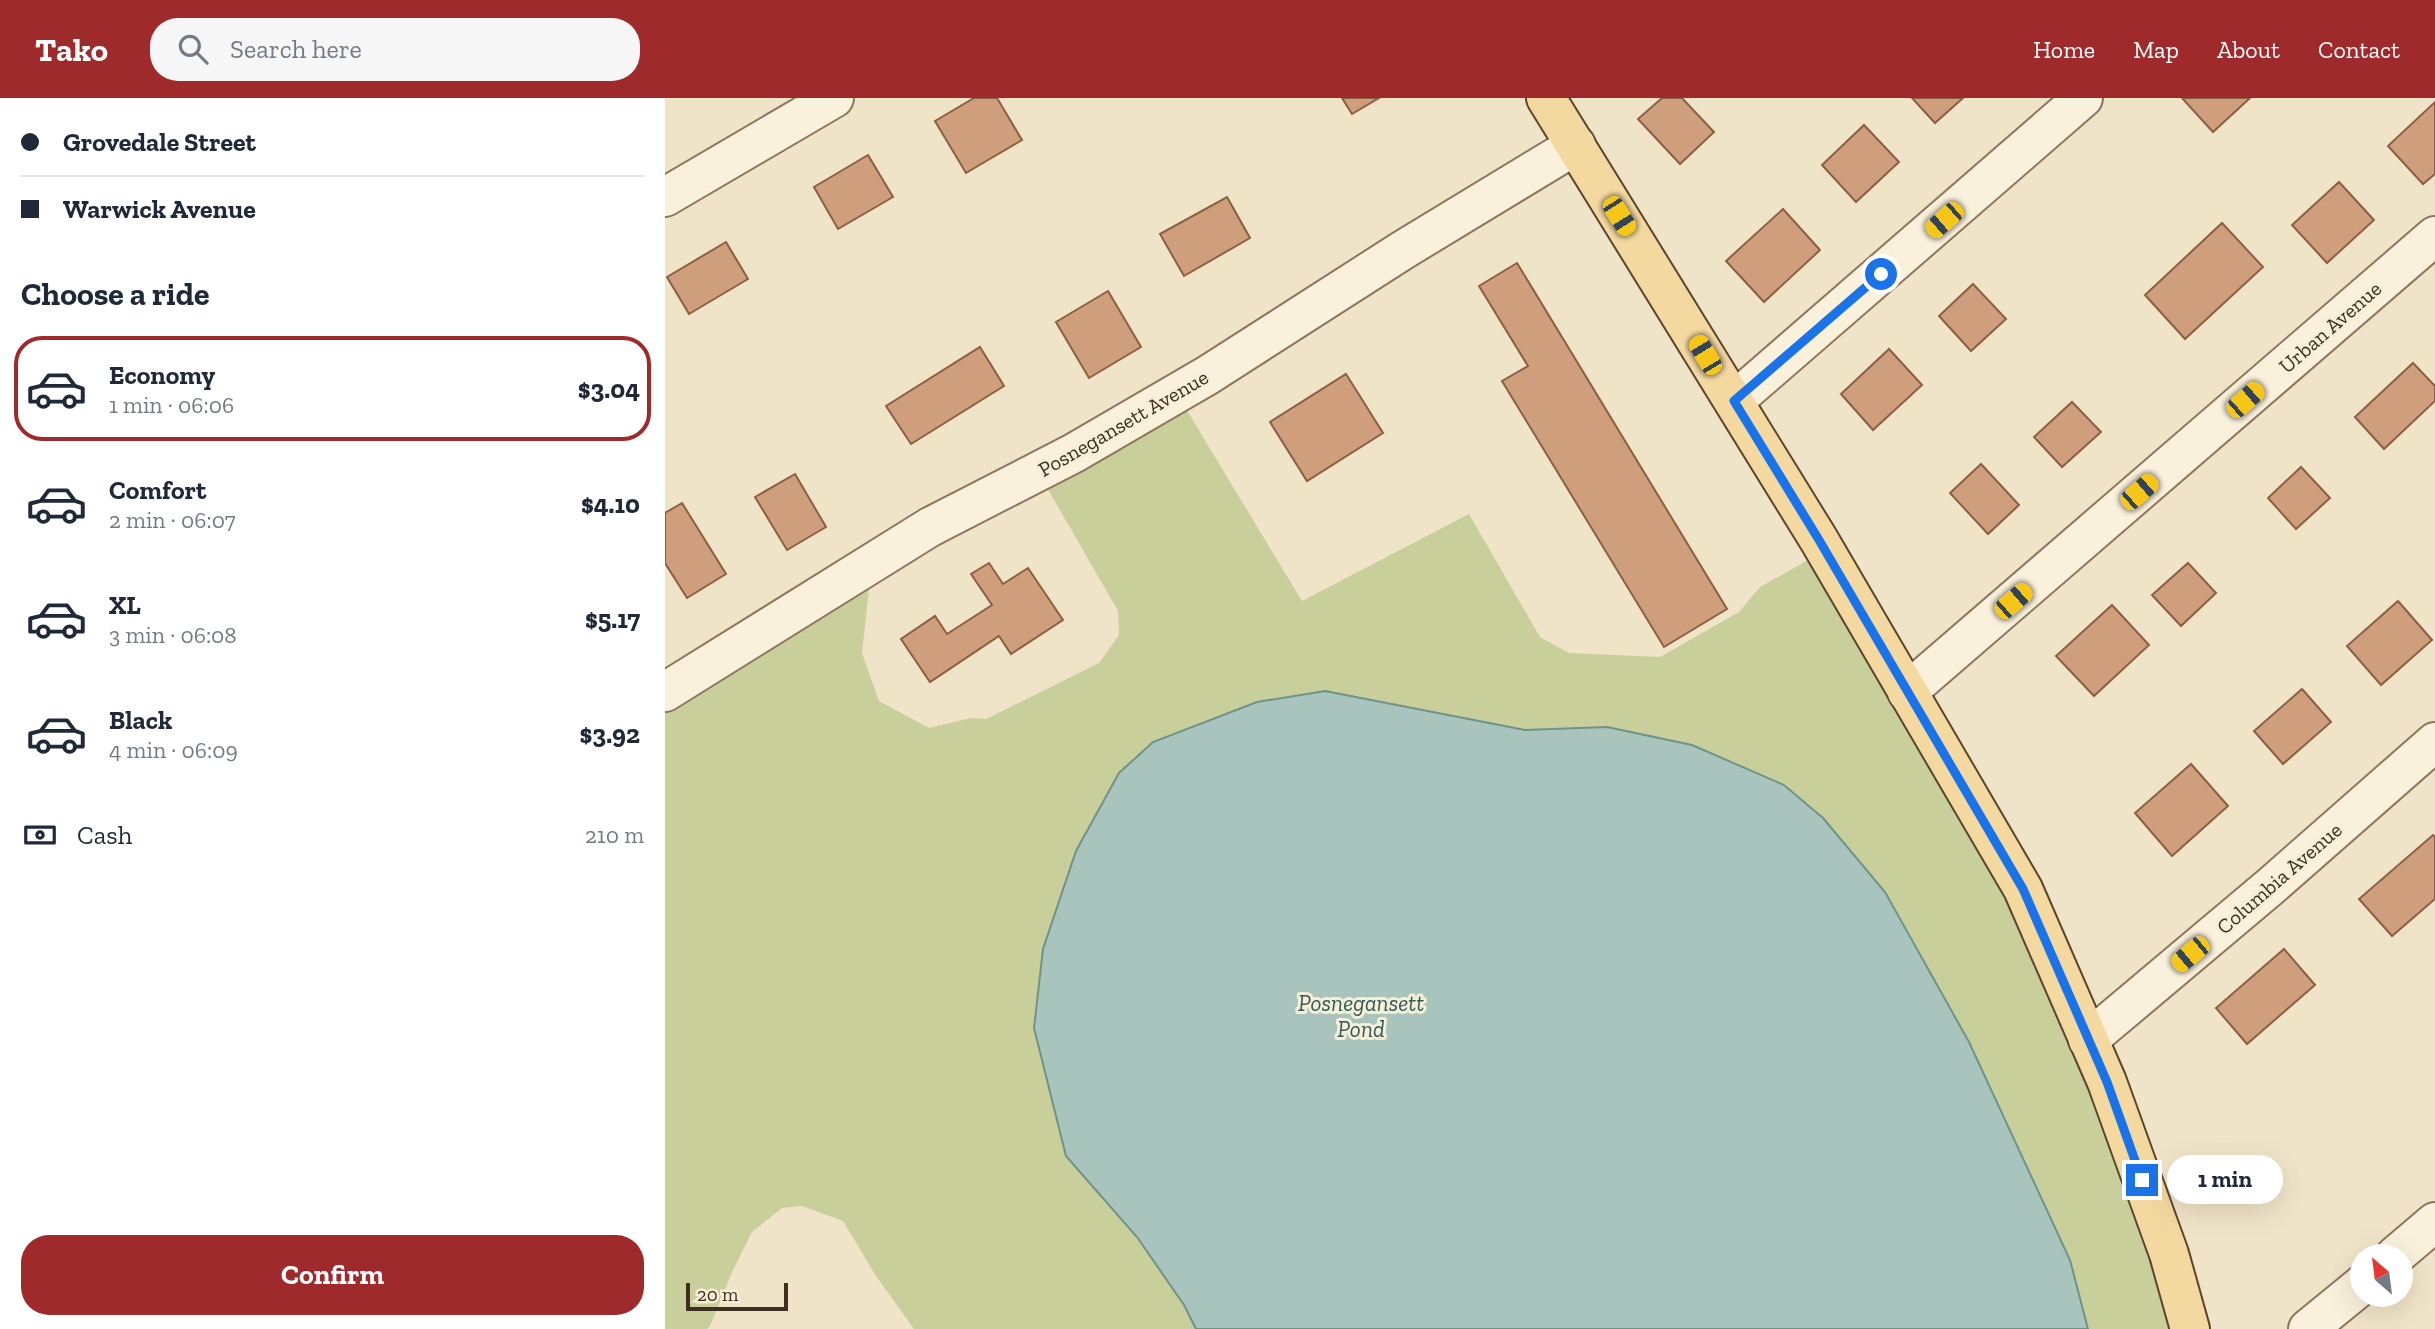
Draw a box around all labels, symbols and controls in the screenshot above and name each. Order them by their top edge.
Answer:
search box [150,18,640,81]
text: Tako [35,30,108,69]
icon: search [174,30,212,68]
text: Search here [230,33,362,65]
text: Home [2033,35,2095,64]
text: Map [2133,35,2179,64]
text: About [2217,35,2280,64]
text: Contact [2318,35,2400,64]
text: Grovedale Street [63,126,256,158]
text: Warwick Avenue [63,193,256,225]
car [1599,193,1640,239]
car [1922,198,1967,242]
route start [1865,258,1897,290]
text: Choose a ride [21,275,209,313]
street label: Urban Avenue [2274,276,2386,378]
car [1686,332,1725,378]
icon: car [25,357,88,420]
text: Economy [109,359,215,391]
street label: Posnegansett Avenue [1033,364,1213,482]
text: $3.04 [578,373,640,405]
car [2223,378,2268,422]
text: 1 min · 06:06 [109,391,234,419]
car [2117,470,2162,514]
icon: car [25,472,88,535]
text: Comfort [109,474,206,506]
text: $4.10 [581,488,640,520]
text: 2 min · 06:07 [109,506,236,534]
car [1991,579,2036,623]
icon: car [25,587,88,650]
text: XL [109,589,141,621]
text: $5.17 [585,603,640,635]
text: 3 min · 06:08 [109,621,237,649]
icon: car [25,702,88,765]
text: Black [109,704,172,736]
text: $3.92 [580,718,640,750]
text: 4 min · 06:09 [109,736,238,764]
icon: cash [21,816,59,854]
street label: Columbia Avenue [2211,817,2347,939]
text: Cash [77,819,132,851]
text: 210 m [585,821,644,849]
car [2168,932,2213,976]
water label: Posnegansett Pond [1298,989,1424,1043]
callout: 1 min [2167,1156,2282,1204]
route end [2126,1164,2158,1196]
text: 1 min [2198,1165,2252,1193]
button: Confirm [21,1235,644,1315]
north arrow [2350,1244,2413,1307]
map controls [2350,1244,2413,1307]
scale bar [686,1280,787,1312]
text: 20 m [697,1283,738,1306]

